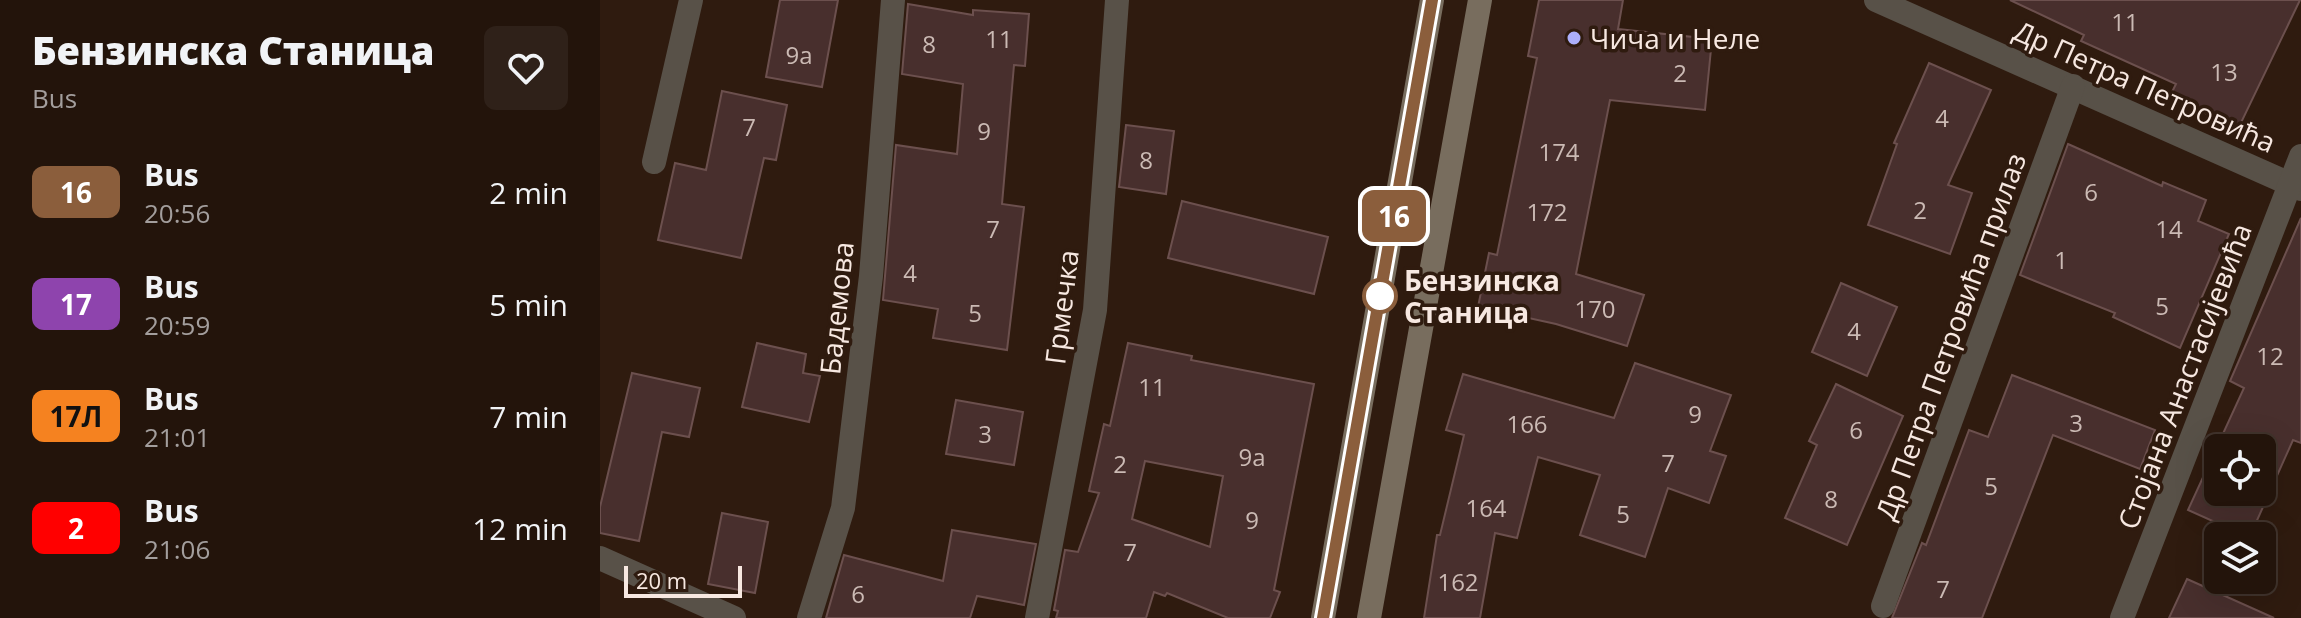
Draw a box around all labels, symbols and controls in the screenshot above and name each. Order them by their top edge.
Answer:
house number: 11 [2111,5,2139,38]
street label: Др Петра Петровића [2008,11,2282,161]
place label: Чича и Неле [1590,19,1760,57]
house number: 11 [985,22,1013,55]
text: Бензинска Станица [32,24,435,76]
button: heart [484,26,568,110]
house number: 8 [922,27,936,60]
marker: Чича и Неле [1565,29,1583,47]
house number: 9a [785,38,813,71]
house number: 13 [2210,55,2238,88]
house number: 2 [1673,56,1687,89]
text: Bus [32,80,77,116]
house number: 4 [1935,101,1949,134]
house number: 7 [742,110,756,143]
house number: 9 [977,114,991,147]
house number: 174 [1538,135,1580,168]
house number: 8 [1139,143,1153,176]
street label: Др Петра Петровића прилаз [1866,147,2034,525]
text: Bus [144,154,199,195]
text: 2 min [489,172,568,213]
text: 16 [60,173,92,211]
house number: 6 [2084,175,2098,208]
line badge: 16 [1358,190,1430,242]
house number: 2 [1913,193,1927,226]
text: 20:56 [144,195,210,231]
house number: 172 [1526,195,1568,228]
text: 16 [1378,197,1410,235]
house number: 7 [986,212,1000,245]
house number: 14 [2155,212,2183,245]
street label: Стојана Анастасијевића [2108,218,2260,534]
street label: Бадемова [810,240,862,376]
house number: 1 [2054,243,2068,276]
street label: Грмечка [1035,248,1087,366]
house number: 4 [903,256,917,289]
place label: Бензинска Станица [1404,261,1560,331]
text: Bus [144,266,199,307]
marker: Бензинска Станица [1363,279,1397,313]
text: 5 min [489,284,568,325]
text: 17 [60,285,92,323]
house number: 5 [2155,289,2169,322]
house number: 170 [1574,292,1616,325]
house number: 5 [968,296,982,329]
text: 20:59 [144,307,210,343]
house number: 4 [1847,314,1861,347]
house number: 12 [2256,339,2284,372]
house number: 11 [1138,370,1166,403]
text: Bus [144,378,199,419]
text: 7 min [489,396,568,437]
text: 17Л [50,397,102,435]
house number: 9 [1688,397,1702,430]
house number: 3 [2069,406,2083,439]
house number: 166 [1506,407,1548,440]
house number: 6 [1849,413,1863,446]
house number: 3 [978,417,992,450]
text: 21:01 [144,419,210,455]
map controls [2204,434,2276,594]
button: locate [2204,434,2276,506]
house number: 9a [1238,440,1266,473]
house number: 7 [1661,446,1675,479]
house number: 2 [1113,447,1127,480]
house number: 5 [1984,469,1998,502]
house number: 8 [1824,482,1838,515]
text: Bus [144,490,199,531]
house number: 164 [1465,491,1507,524]
house number: 5 [1616,497,1630,530]
house number: 9 [1245,503,1259,536]
text: 12 min [472,508,568,549]
text: 2 [68,509,84,547]
button: layers [2204,522,2276,594]
text: 21:06 [144,531,210,567]
house number: 7 [1123,535,1137,568]
scale bar [624,562,742,598]
text: 20 m [636,565,687,595]
house number: 162 [1437,565,1479,598]
house number: 7 [1936,572,1950,605]
house number: 6 [851,577,865,610]

